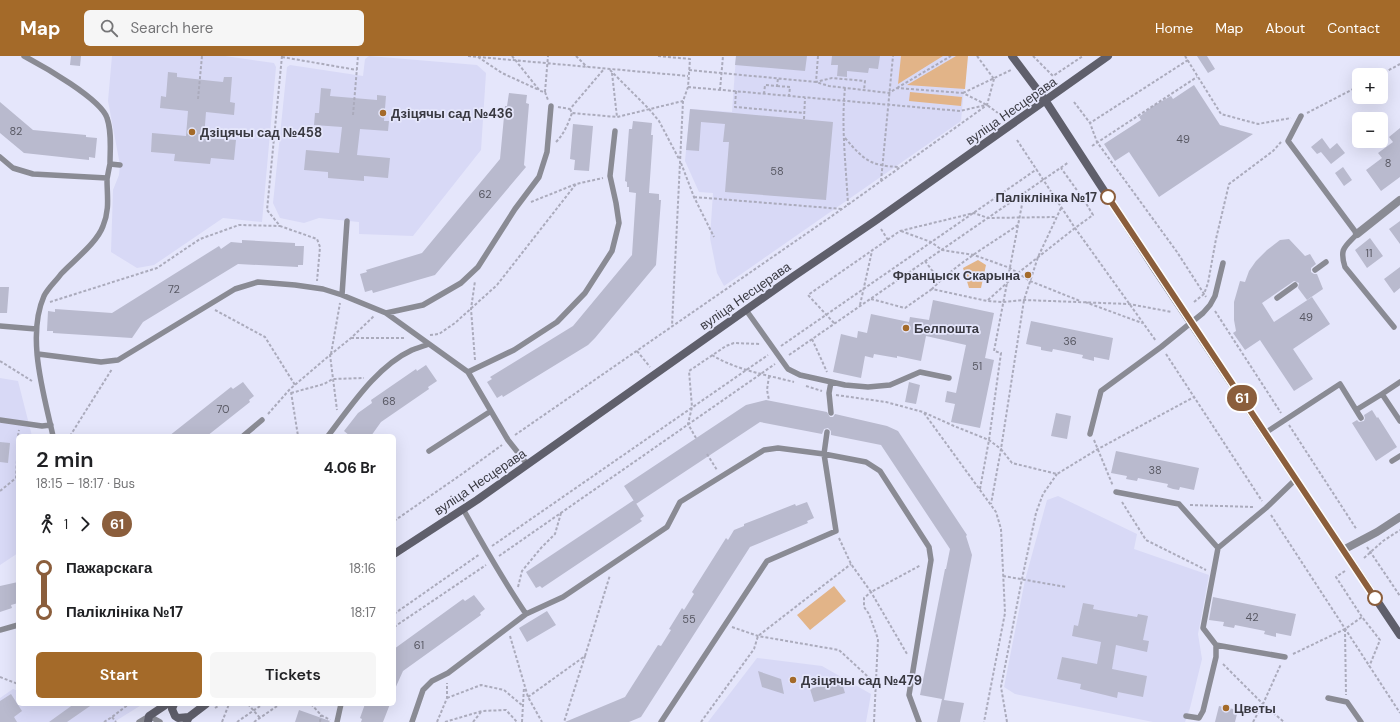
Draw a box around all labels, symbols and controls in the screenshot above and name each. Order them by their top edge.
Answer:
search box [84,10,364,46]
text: Map [20,16,60,41]
icon: search [98,17,120,39]
text: Search here [130,18,213,38]
text: Home [1155,19,1193,37]
text: Map [1215,19,1243,37]
text: About [1265,19,1305,37]
text: Contact [1327,19,1380,37]
map controls [1352,68,1388,148]
button: + [1352,68,1388,104]
street label: вуліца Несцерава [962,73,1061,149]
place label: Дзіцячы сад №436 [391,105,513,122]
marker: Дзіцячы сад №436 [378,108,388,118]
button: − [1352,112,1388,148]
house number: 82 [10,124,22,138]
place label: Дзіцячы сад №458 [200,124,322,141]
marker: Дзіцячы сад №458 [187,127,197,137]
house number: 49 [1176,132,1190,146]
house number: 8 [1385,156,1391,170]
house number: 58 [770,164,784,178]
house number: 62 [479,187,491,201]
place label: Паліклініка №17 [996,189,1097,206]
marker: Паліклініка №17 [1100,189,1116,205]
house number: 11 [1366,246,1372,260]
street label: вуліца Несцерава [696,258,795,334]
place label: Францыск Скарына [893,267,1021,284]
marker: Францыск Скарына [1023,270,1033,280]
house number: 72 [168,282,180,296]
house number: 49 [1299,310,1313,324]
place label: Белпошта [914,320,980,337]
marker: Белпошта [901,323,911,333]
house number: 36 [1063,334,1077,348]
house number: 51 [972,359,982,373]
line badge: 61 [1224,385,1260,411]
text: 61 [1235,389,1249,407]
house number: 68 [382,394,396,408]
house number: 70 [216,402,230,416]
street label: вуліца Несцерава [431,444,530,519]
text: 2 min [36,445,94,474]
text: 4.06 Br [324,458,376,478]
house number: 38 [1148,463,1162,477]
text: 18:15 – 18:17 · Bus [36,475,135,492]
icon: walk [36,513,58,535]
icon: forward [74,513,96,535]
text: 61 [110,515,124,533]
text: 1 [64,516,68,533]
text: Пажарскага [66,558,152,578]
text: 18:16 [349,560,376,577]
unlabelled marker [1367,590,1383,606]
text: Паліклініка №17 [66,602,183,622]
text: 18:17 [350,604,376,621]
house number: 42 [1245,610,1259,624]
house number: 55 [682,612,696,626]
house number: 61 [414,638,424,652]
button: Start [36,652,202,698]
button: Tickets [210,652,376,698]
place label: Дзіцячы сад №479 [801,672,922,689]
marker: Дзіцячы сад №479 [788,675,798,685]
place label: Цветы [1234,700,1276,717]
marker: Цветы [1221,703,1231,713]

